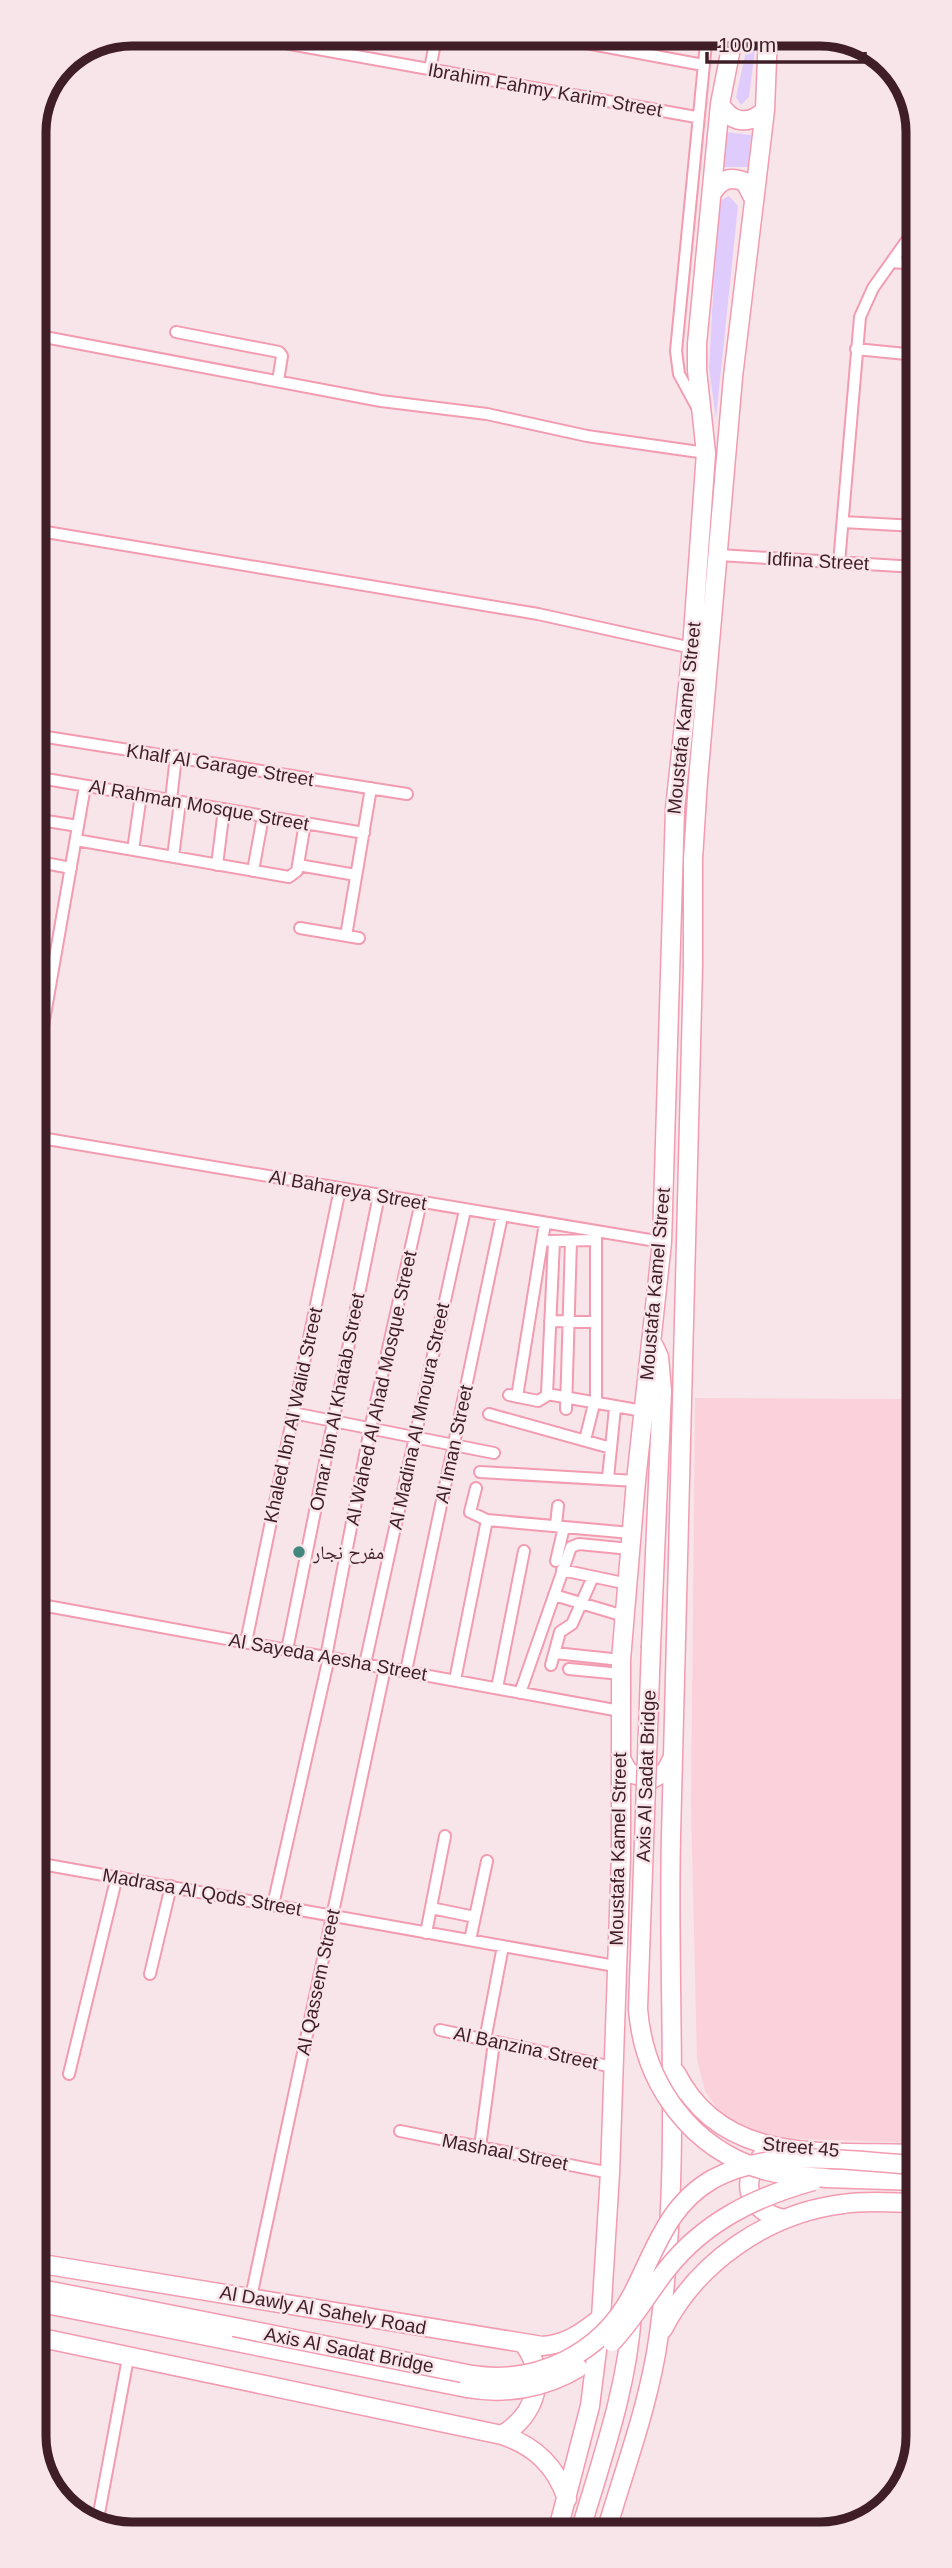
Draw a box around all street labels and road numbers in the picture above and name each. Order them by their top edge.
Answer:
street label: Ibrahim Fahmy Karim Street [426,59,665,121]
street label: Idfina Street [766,548,870,574]
street label: Moustafa Kamel Street [663,620,705,815]
street label: Khalf Al Garage Street [125,740,316,790]
street label: Al Rahman Mosque Street [87,775,311,835]
street label: Al Bahareya Street [268,1166,429,1214]
street label: Moustafa Kamel Street [636,1186,674,1381]
street label: Al Wahed Al Ahad Mosque Street [342,1248,421,1527]
street label: Omar Ibn Al Khatab Street [306,1290,369,1513]
street label: Al Madina Al Mnoura Street [385,1300,453,1531]
street label: Khaled Ibn Al Walid Street [260,1305,326,1525]
street label: Al Iman Street [431,1382,477,1505]
street label: Al Sayeda Aesha Street [227,1629,429,1685]
street label: Axis Al Sadat Bridge [633,1690,659,1862]
street label: Moustafa Kamel Street [606,1751,630,1946]
street label: Madrasa Al Qods Street [101,1864,304,1920]
street label: Al Qassem Street [292,1906,344,2057]
street label: Al Banzina Street [452,2022,601,2074]
street label: Mashaal Street [440,2130,570,2175]
street label: Street 45 [762,2133,840,2161]
street label: Al Dawly Al Sahely Road [218,2282,428,2338]
street label: Axis Al Sadat Bridge [262,2323,436,2377]

